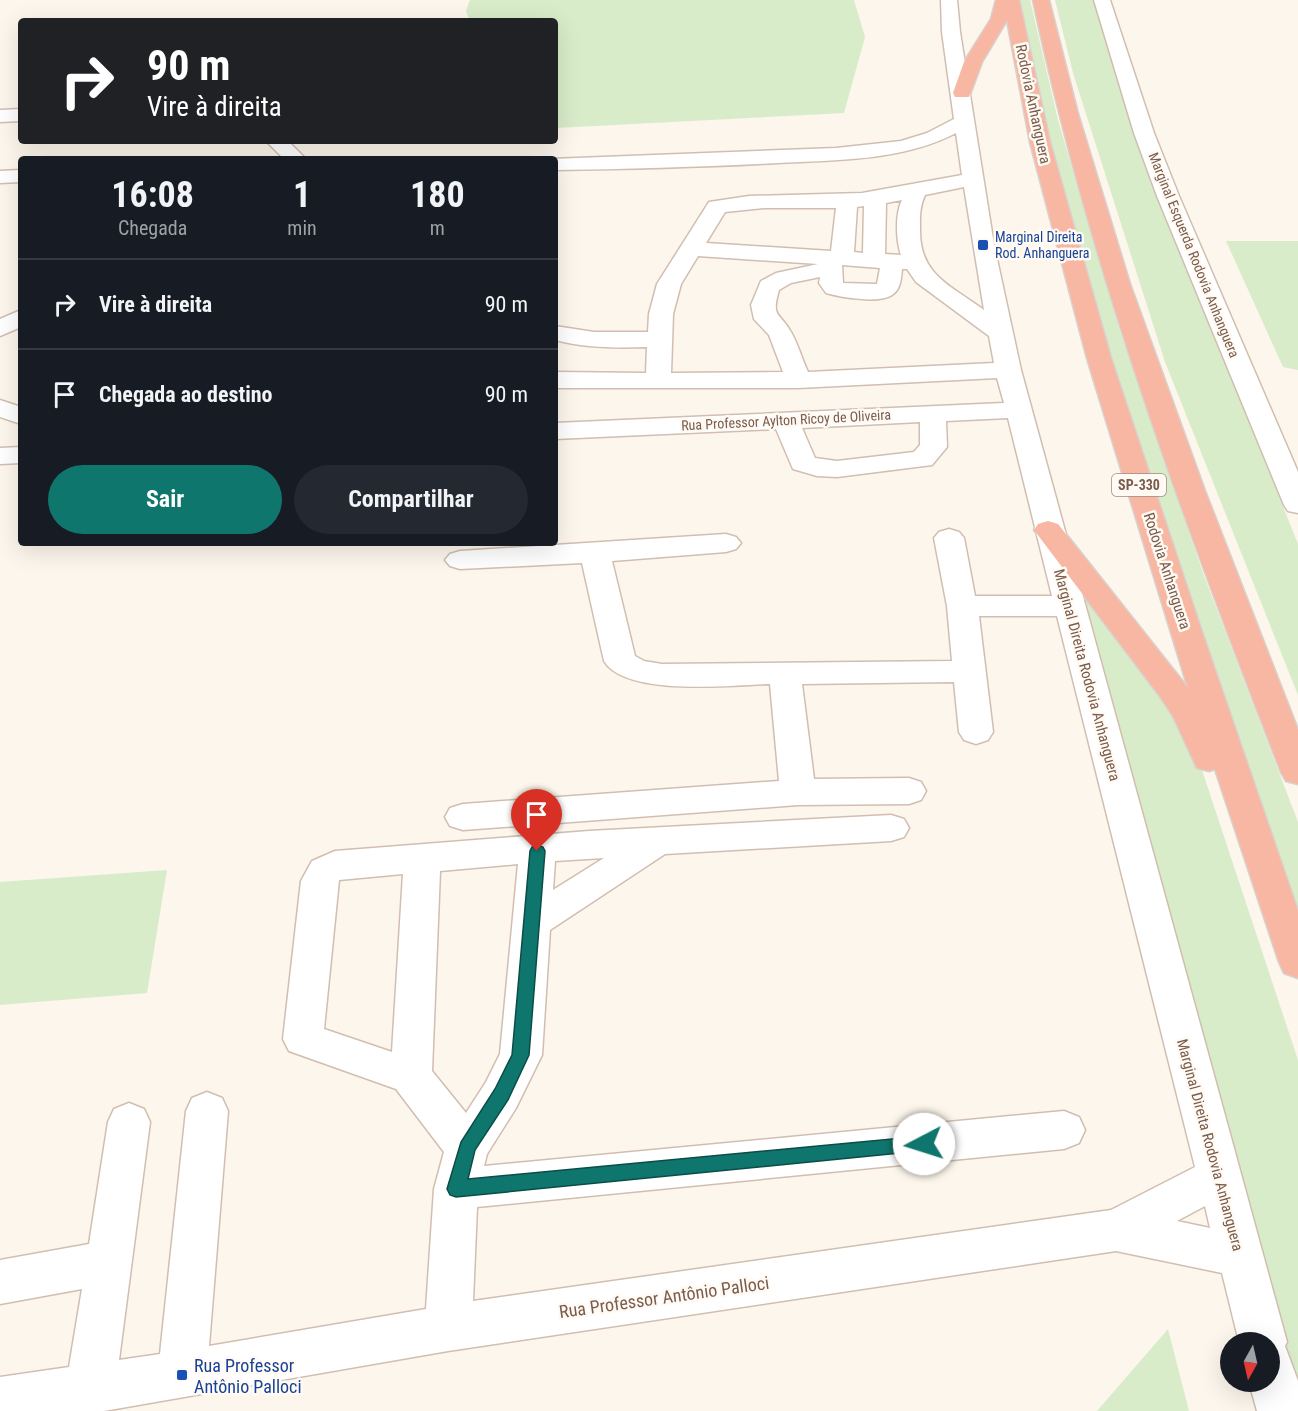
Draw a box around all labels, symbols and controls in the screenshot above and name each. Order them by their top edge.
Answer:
text: 90 m [147,41,230,90]
icon: right [48,42,126,120]
street label: Rodovia Anhanguera [1012,43,1054,165]
text: Vire à direita [147,91,282,123]
street label: Marginal Esquerda Rodovia Anhanguera [1145,150,1243,360]
text: 16:08 [111,174,194,216]
text: 1 [293,174,311,216]
text: 180 [410,174,465,216]
text: Chegada [118,216,187,240]
text: min [287,216,317,240]
text: m [430,216,445,240]
place label: Marginal Direita Rod. Anhanguera [995,229,1089,261]
marker: Marginal Direita Rod. Anhanguera [976,238,990,252]
icon: right [48,288,81,321]
text: Vire à direita [99,292,212,317]
text: 90 m [485,292,528,317]
icon: arrive [48,378,81,411]
text: Chegada ao destino [99,382,273,407]
text: 90 m [485,382,528,407]
street label: Rua Professor Aylton Ricoy de Oliveira [681,407,891,433]
button: Sair [48,465,282,534]
button: Compartilhar [294,465,528,534]
road number: SP-330 [1112,474,1166,496]
street label: Rodovia Anhanguera [1140,510,1194,632]
street label: Marginal Direita Rodovia Anhanguera [1050,567,1124,783]
pin [511,789,562,851]
icon: arrive [520,798,553,831]
street label: Marginal Direita Rodovia Anhanguera [1173,1037,1247,1253]
position arrow [892,1112,956,1176]
street label: Rua Professor Antônio Palloci [558,1272,770,1322]
north arrow [1220,1332,1280,1392]
map controls [1220,1332,1280,1392]
place label: Rua Professor Antônio Palloci [194,1355,302,1397]
marker: Rua Professor Antônio Palloci [175,1368,189,1382]

